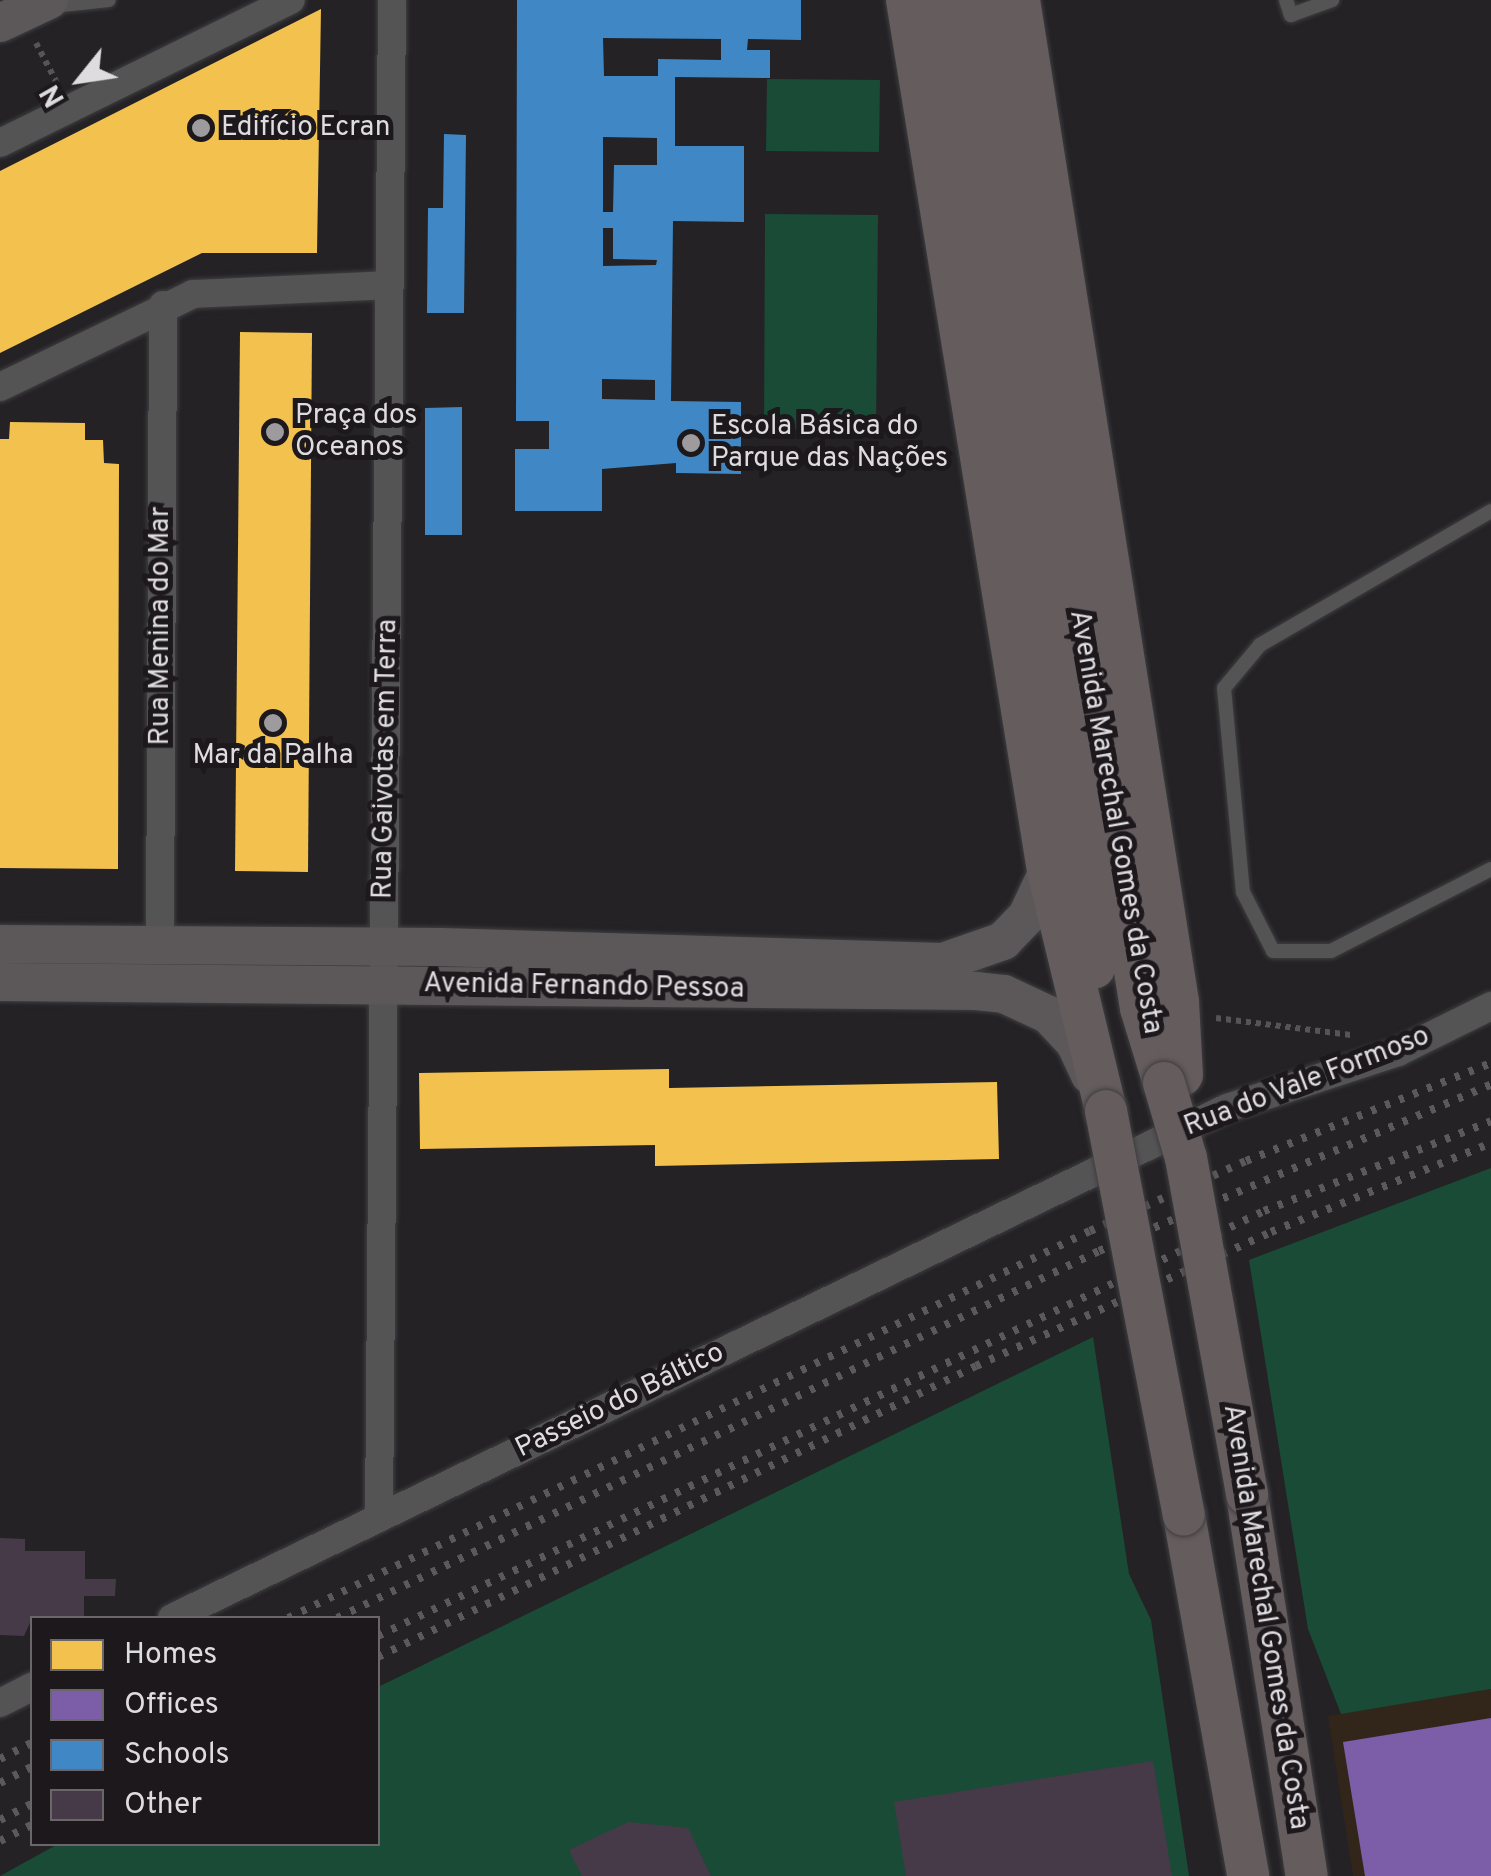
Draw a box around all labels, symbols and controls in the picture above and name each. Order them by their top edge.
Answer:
north arrow [30,30,130,130]
text: N [33,77,75,113]
place label: Edifício Ecran [221,111,390,145]
marker: Edifício Ecran [190,117,212,139]
place label: Praça dos Oceanos [295,399,417,465]
place label: Escola Básica do Parque das Nações [711,410,948,476]
marker: Praça dos Oceanos [264,421,286,443]
marker: Escola Básica do Parque das Nações [680,432,702,454]
street label: Rua Menina do Mar [144,506,178,746]
street label: Avenida Marechal Gomes da Costa [1061,607,1169,1037]
street label: Rua Gaivotas em Terra [367,618,405,900]
marker: Mar da Palha [262,712,284,734]
place label: Mar da Palha [192,739,354,773]
street label: Avenida Fernando Pessoa [423,967,745,1007]
street label: Rua do Vale Formoso [1179,1020,1435,1144]
street label: Passeio do Báltico [510,1336,730,1466]
street label: Avenida Marechal Gomes da Costa [1215,1402,1315,1832]
legend [30,1616,380,1846]
text: Homes [124,1637,217,1674]
text: Offices [124,1687,219,1724]
text: Schools [124,1737,230,1774]
text: Other [124,1787,202,1824]

